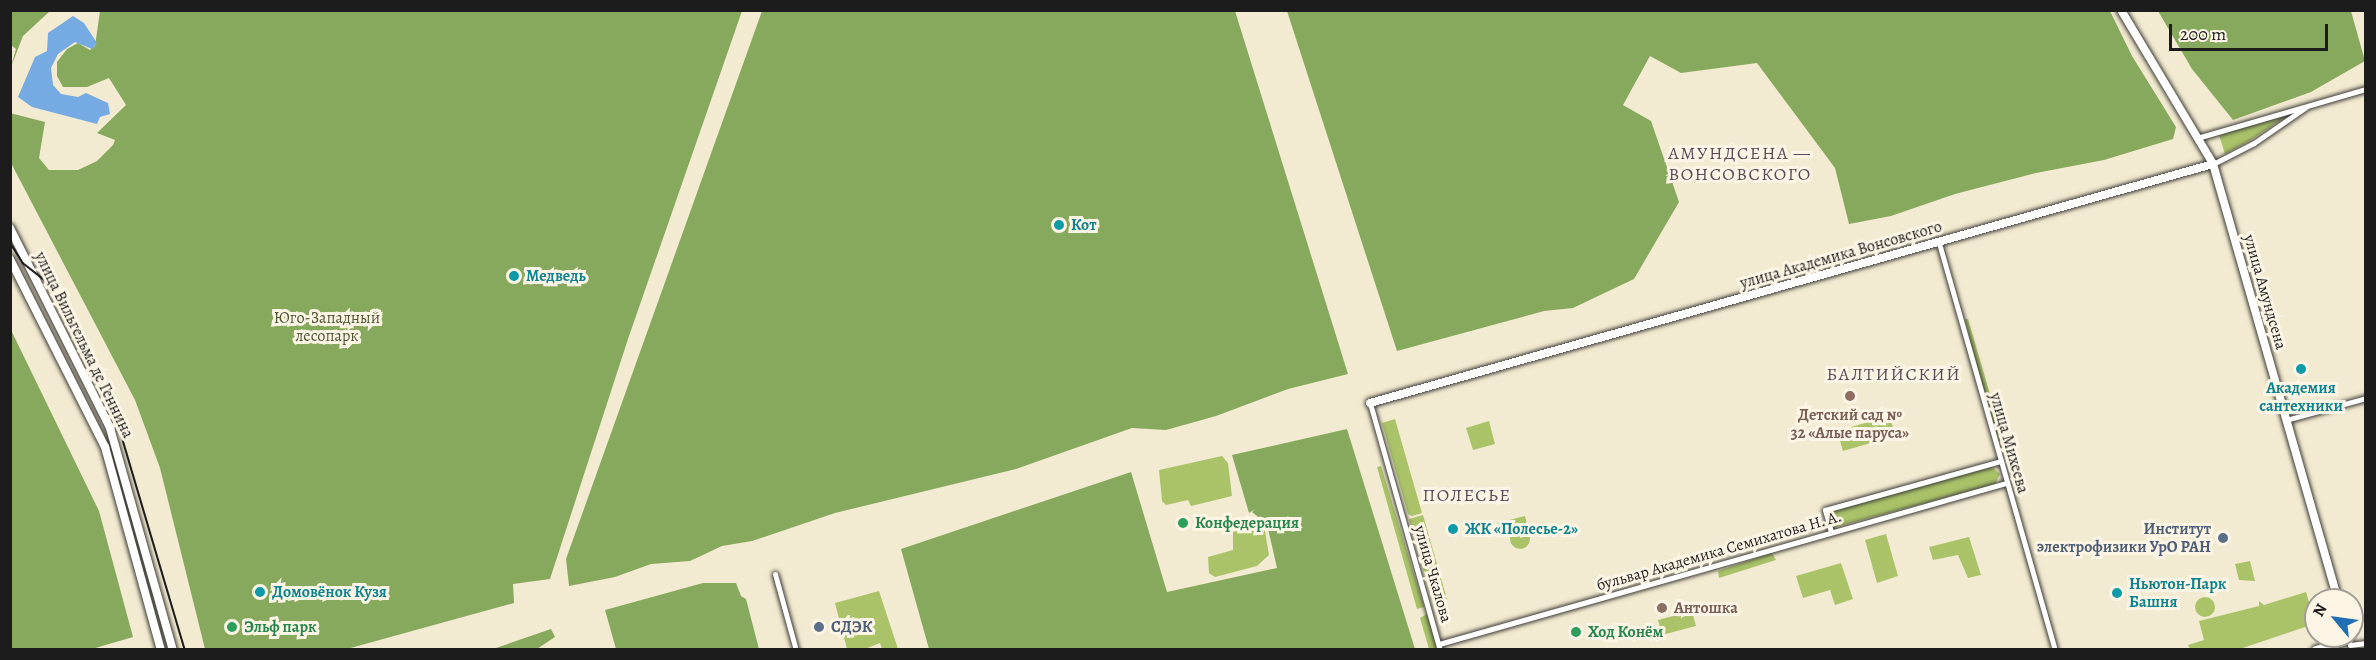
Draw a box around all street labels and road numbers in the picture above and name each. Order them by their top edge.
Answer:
street label: улица Академика Вонсовского [1738,217,1944,293]
street label: улица Амундсена [2239,232,2291,352]
street label: улица Вильгельма де Геннина [30,249,138,441]
street label: улица Михеева [1985,390,2033,496]
street label: бульвар Академика Семихатова Н. А. [1594,507,1844,595]
street label: улица Чкалова [1410,523,1456,625]

